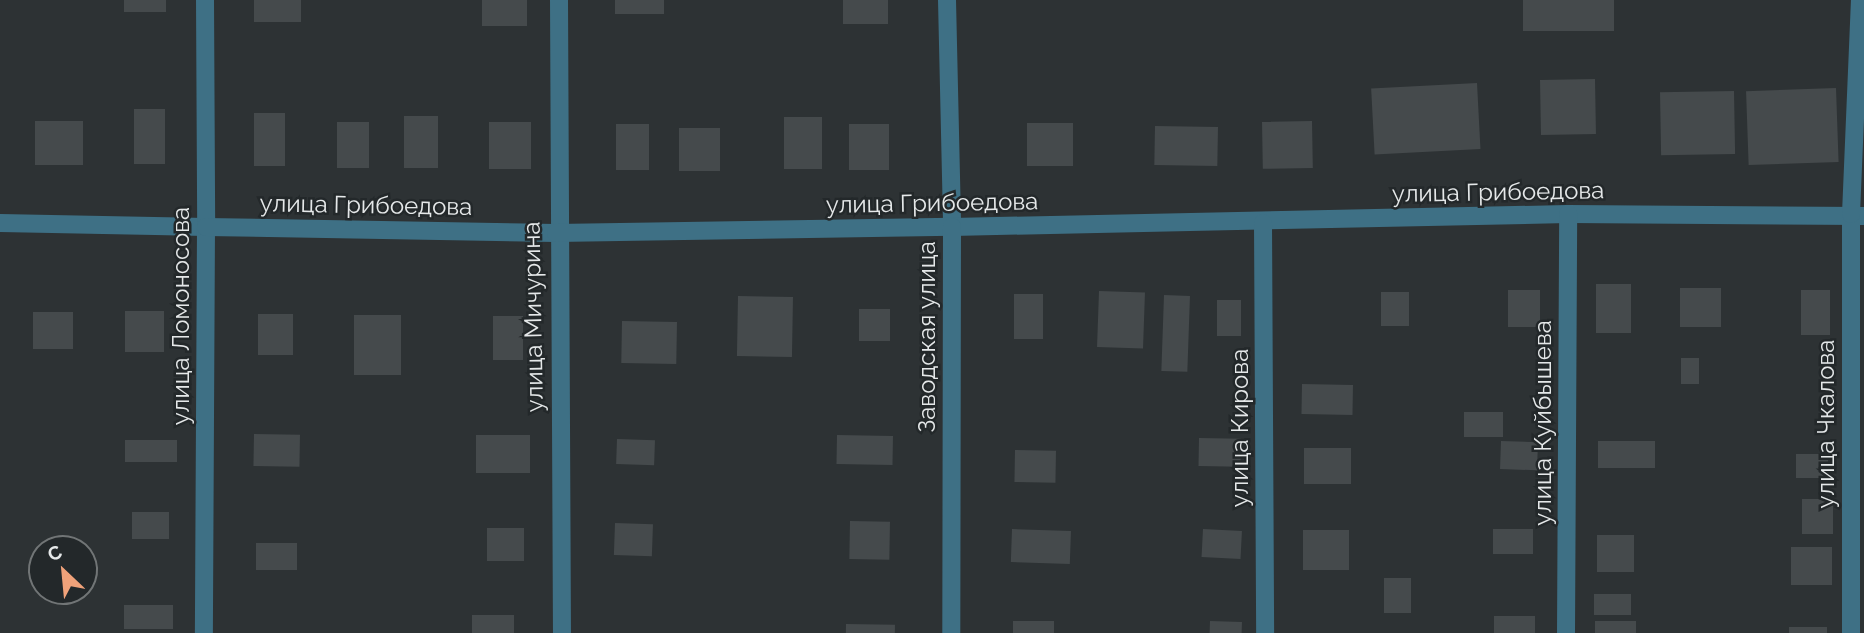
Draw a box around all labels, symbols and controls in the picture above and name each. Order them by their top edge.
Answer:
street label: улица Грибоедова [1391,176,1605,208]
street label: улица Грибоедова [825,187,1039,219]
street label: улица Грибоедова [259,189,473,221]
street label: улица Ломоносова [167,207,195,425]
street label: улица Мичурина [517,221,549,413]
street label: Заводская улица [913,241,941,433]
street label: улица Куйбышева [1529,320,1557,526]
street label: улица Чкалова [1812,340,1840,508]
street label: улица Кирова [1226,349,1254,507]
north arrow [28,535,98,605]
text: С [44,540,65,566]

